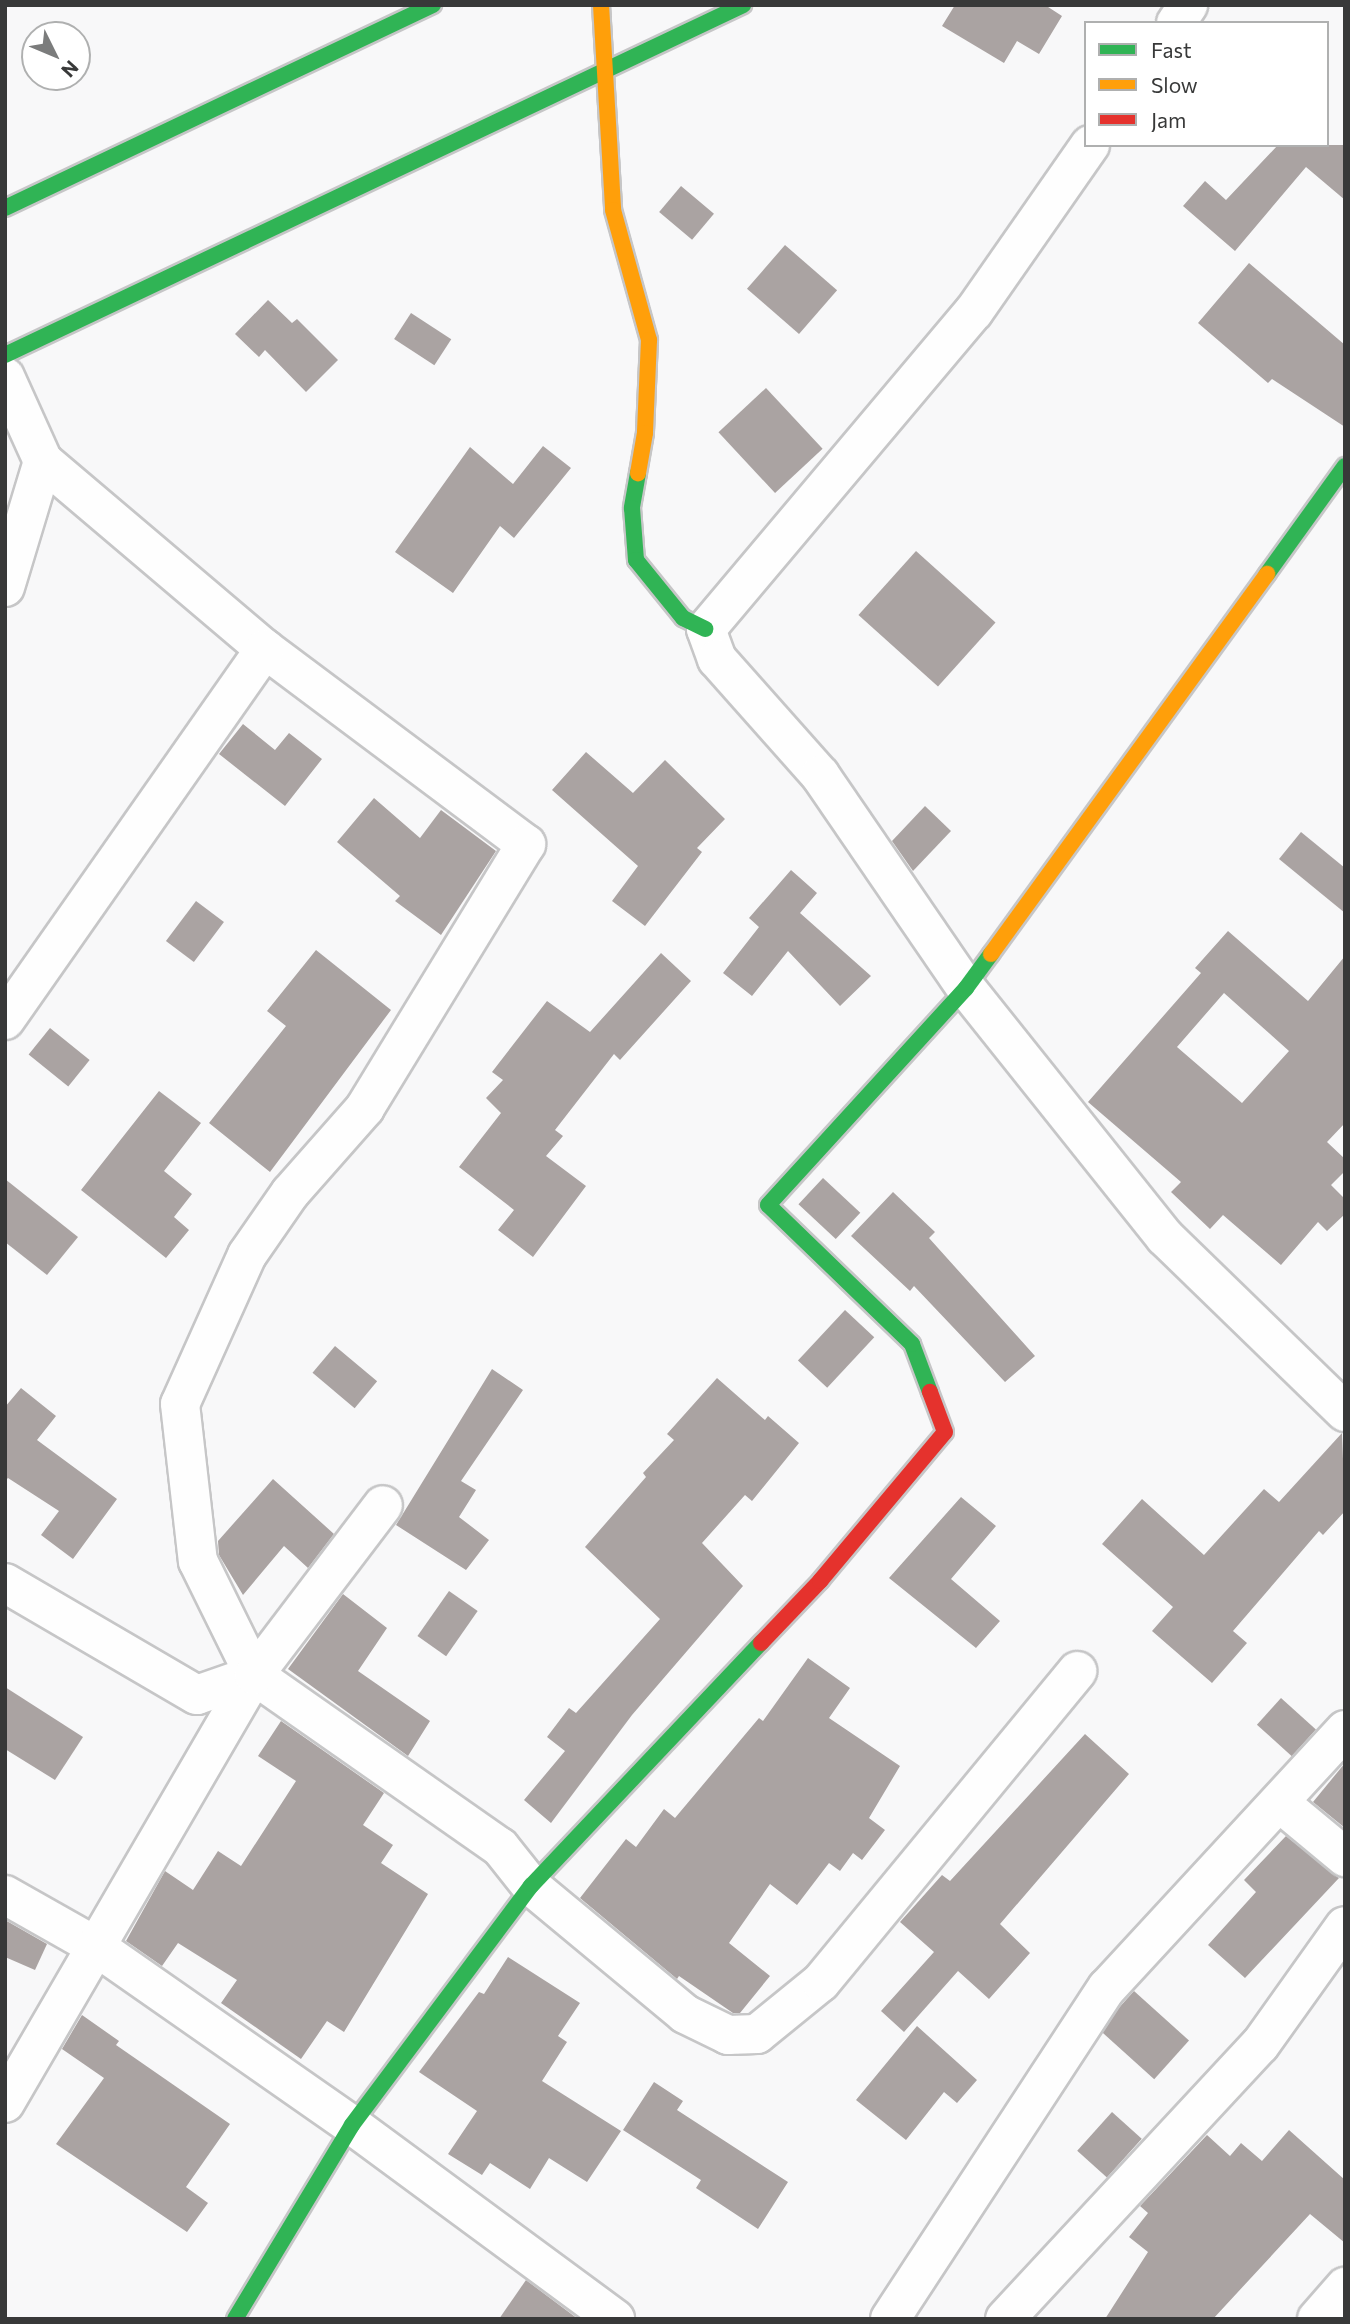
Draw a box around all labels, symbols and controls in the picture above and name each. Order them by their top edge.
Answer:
north arrow [21,21,91,91]
legend [1084,21,1329,147]
text: Fast [1151,37,1192,62]
text: N [57,56,84,82]
text: Slow [1151,72,1198,97]
text: Jam [1151,107,1186,132]

